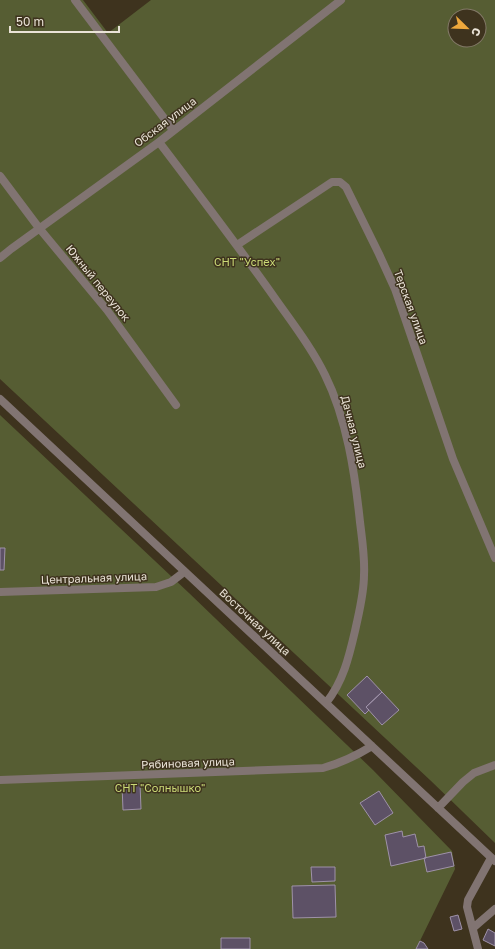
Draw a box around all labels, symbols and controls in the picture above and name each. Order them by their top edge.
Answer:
scale bar [10,8,119,34]
north arrow [447,8,487,48]
text: 50 m [16,14,44,29]
text: С [469,26,484,38]
street label: Обская улица [131,94,198,149]
street label: Южный переулок [64,242,134,324]
park label: СНТ "Успех" [214,255,280,268]
street label: Терская улица [392,268,431,346]
street label: Дачная улица [339,394,370,470]
street label: Центральная улица [41,569,147,586]
street label: Восточная улица [217,585,293,658]
street label: Рябиновая улица [141,754,235,771]
park label: СНТ "Солнышко" [115,781,205,794]

